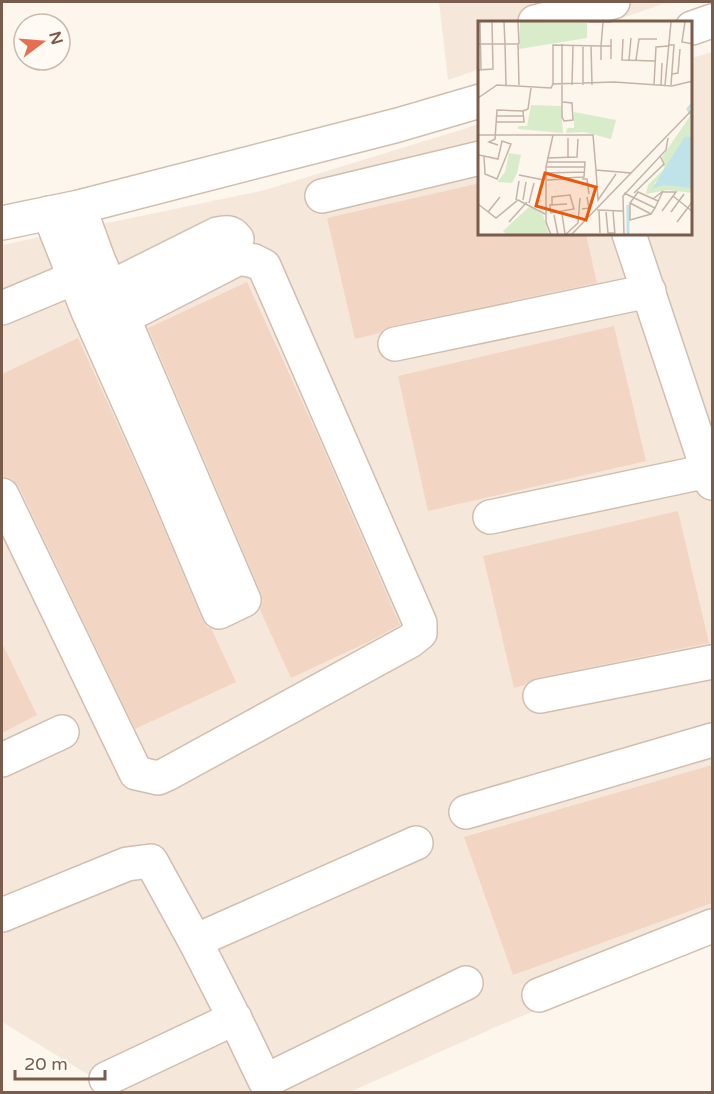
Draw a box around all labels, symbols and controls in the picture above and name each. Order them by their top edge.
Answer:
north arrow [12,12,72,72]
inset map [478,21,693,236]
text: N [44,29,67,47]
scale bar [15,1043,105,1081]
text: 20 m [24,1053,68,1075]

